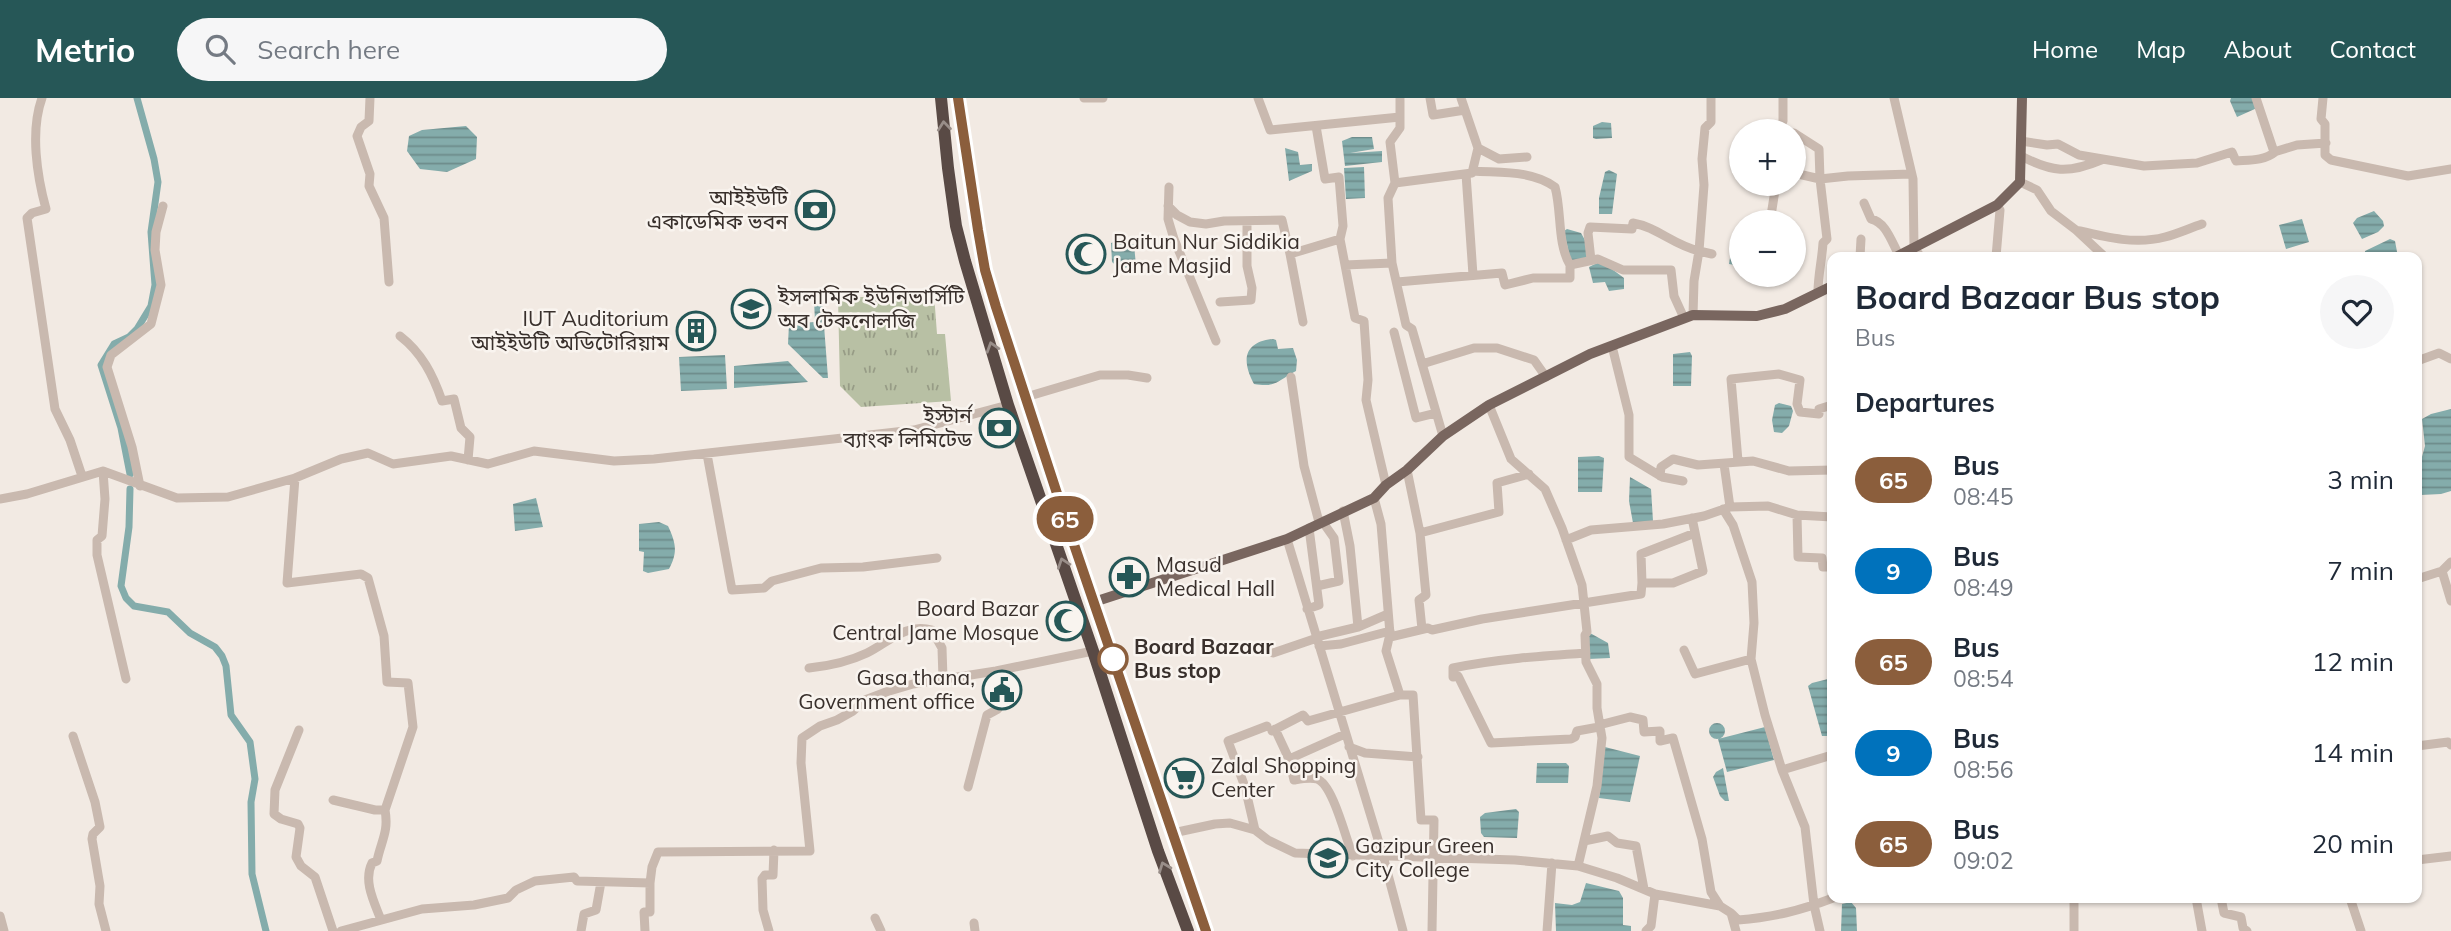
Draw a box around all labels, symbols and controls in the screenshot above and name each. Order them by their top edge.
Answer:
search box [177,18,667,81]
text: Metrio [35,29,135,70]
icon: search [201,30,239,68]
text: Search here [257,33,400,66]
text: Home [2032,34,2098,64]
text: Map [2136,34,2186,64]
text: About [2224,34,2292,64]
text: Contact [2330,34,2416,64]
map controls [1729,119,1806,287]
button: + [1729,119,1806,196]
one-way arrow [937,120,952,131]
place label: আইইউটি একাডেমিক ভবন [647,184,789,234]
bank icon: আইইউটি একাডেমিক ভবন [794,189,836,231]
button: − [1729,210,1806,287]
place label: Baitun Nur Siddikia Jame Masjid [1113,228,1300,278]
mosque icon: Baitun Nur Siddikia Jame Masjid [1065,233,1107,275]
button: heart [2320,275,2394,349]
text: Board Bazaar Bus stop [1855,276,2220,317]
place label: ইসলামিক ইউনিভার্সিটি অব টেকনোলজি [777,283,965,333]
school or university icon: ইসলামিক ইউনিভার্সিটি অব টেকনোলজি [730,288,772,330]
place label: IUT Auditorium আইইউটি অডিটোরিয়াম [470,305,670,355]
building icon: IUT Auditorium আইইউটি অডিটোরিয়াম [675,310,717,352]
text: Bus [1855,323,1895,352]
one-way arrow [985,342,1000,354]
text: Departures [1855,386,1995,419]
place label: ইস্টার্ন ব্যাংক লিমিটেড [842,402,973,452]
bank icon: ইস্টার্ন ব্যাংক লিমিটেড [978,407,1020,449]
text: Bus [1953,449,1999,482]
text: 3 min [2327,463,2394,496]
text: 65 [1879,465,1908,495]
text: 08:45 [1953,482,2013,511]
line badge: 65 [1034,496,1096,542]
text: 65 [1051,504,1079,534]
text: Bus [1953,540,1999,573]
place label: Masud Medical Hall [1156,551,1275,601]
text: 7 min [2327,554,2394,587]
pharmacy icon: Masud Medical Hall [1108,556,1150,598]
text: 9 [1886,556,1901,586]
one-way arrow [1057,558,1071,570]
text: 08:49 [1953,573,2013,602]
place label: Board Bazar Central Jame Mosque [832,595,1039,645]
mosque icon: Board Bazar Central Jame Mosque [1045,600,1087,642]
text: Bus [1953,631,1999,664]
place label: Board Bazaar Bus stop [1134,633,1274,683]
marker: Board Bazaar Bus stop [1098,644,1128,674]
text: 12 min [2312,645,2394,678]
text: 65 [1879,647,1908,677]
place label: Gasa thana, Government office [798,664,975,714]
text: 08:54 [1953,664,2013,693]
public building icon: Gasa thana, Government office [981,669,1023,711]
text: Bus [1953,722,1999,755]
text: 14 min [2312,736,2394,769]
text: 9 [1886,738,1901,768]
place label: Zalal Shopping Center [1211,752,1357,802]
text: 08:56 [1953,755,2013,784]
supermarket icon: Zalal Shopping Center [1163,757,1205,799]
text: Bus [1953,813,1999,846]
text: 20 min [2312,827,2394,860]
text: 65 [1879,829,1908,859]
place label: Gazipur Green City College [1355,832,1495,882]
school or university icon: Gazipur Green City College [1307,837,1349,879]
text: 09:02 [1953,846,2013,875]
one-way arrow [1158,862,1172,874]

